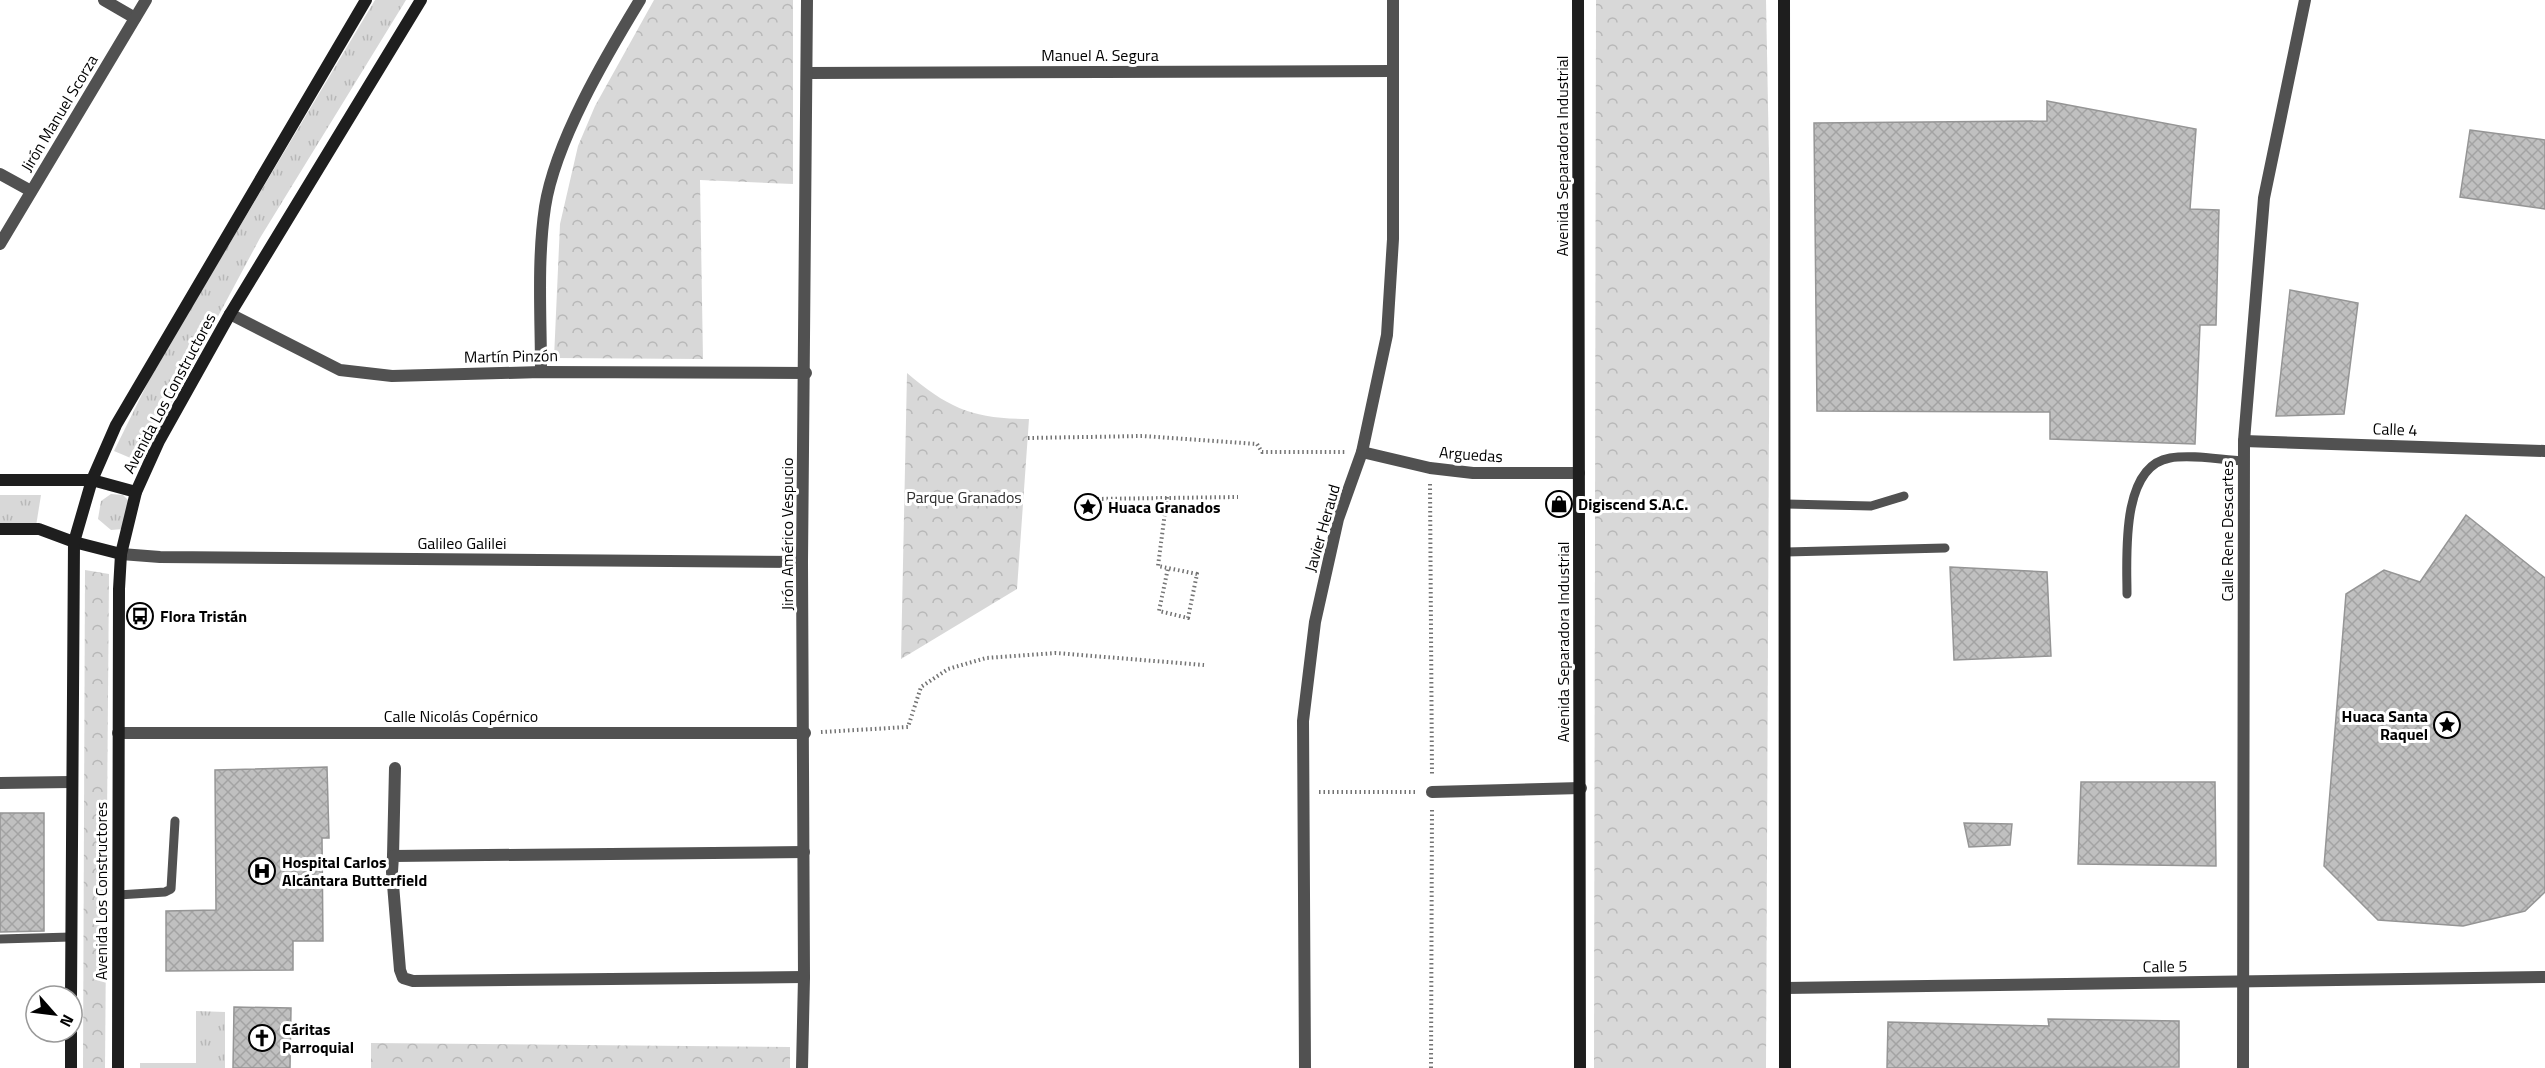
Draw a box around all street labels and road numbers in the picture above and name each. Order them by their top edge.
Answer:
street label: Manuel A. Segura [1041,43,1159,67]
street label: Jirón Manuel Scorza [15,50,103,176]
street label: Avenida Separadora Industrial [1550,55,1574,257]
street label: Avenida Los Constructores [116,309,222,477]
street label: Martín Pinzón [464,343,558,369]
street label: Calle 4 [2372,416,2418,442]
street label: Arguedas [1438,440,1504,468]
street label: Jirón Américo Vespucio [775,457,799,611]
street label: Calle Rene Descartes [2215,460,2239,602]
street label: Javier Heraud [1298,481,1346,575]
street label: Galileo Galilei [417,531,507,555]
street label: Avenida Separadora Industrial [1551,541,1575,743]
street label: Calle Nicolás Copérnico [384,704,538,728]
street label: Avenida Los Constructores [89,802,113,980]
street label: Calle 5 [2142,954,2188,978]

